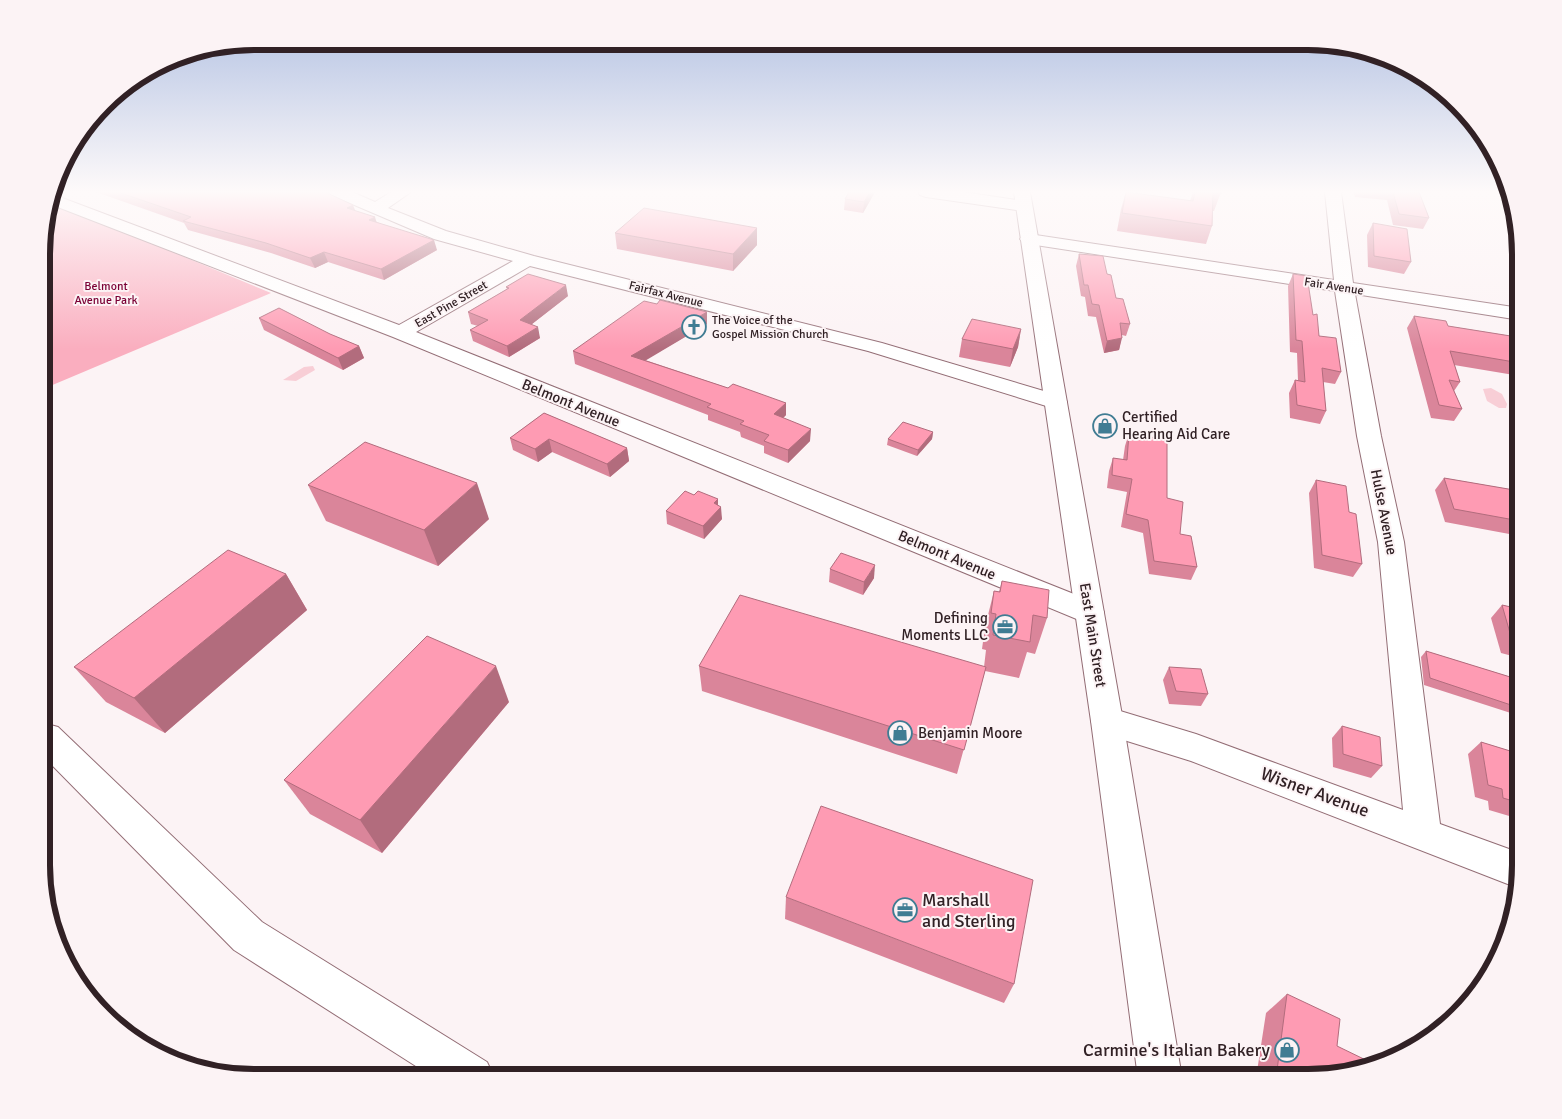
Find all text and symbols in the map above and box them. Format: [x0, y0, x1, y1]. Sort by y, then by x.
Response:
street label: Fair Avenue [1303, 274, 1365, 299]
street label: East Pine Street [412, 278, 490, 331]
street label: Fairfax Avenue [627, 278, 704, 311]
park label: Belmont Avenue Park [74, 279, 138, 308]
place label: The Voice of the Gospel Mission Church [712, 313, 829, 342]
church icon: The Voice of the Gospel Mission Church [681, 314, 707, 340]
street label: Belmont Avenue [519, 375, 623, 431]
place label: Certified Hearing Aid Care [1122, 408, 1230, 443]
shop icon: Certified Hearing Aid Care [1092, 413, 1118, 439]
street label: Hulse Avenue [1367, 468, 1401, 556]
street label: Belmont Avenue [895, 526, 999, 584]
street label: East Main Street [1076, 581, 1110, 689]
place label: Defining Moments LLC [901, 609, 988, 644]
office icon: Defining Moments LLC [992, 614, 1018, 640]
shop icon: Benjamin Moore [887, 720, 913, 746]
place label: Benjamin Moore [918, 724, 1023, 742]
street label: Wisner Avenue [1258, 762, 1372, 822]
place label: Marshall and Sterling [922, 889, 1016, 932]
office icon: Marshall and Sterling [892, 897, 918, 923]
shop icon: Carmine's Italian Bakery [1274, 1037, 1300, 1063]
place label: Carmine's Italian Bakery [1083, 1039, 1271, 1061]

